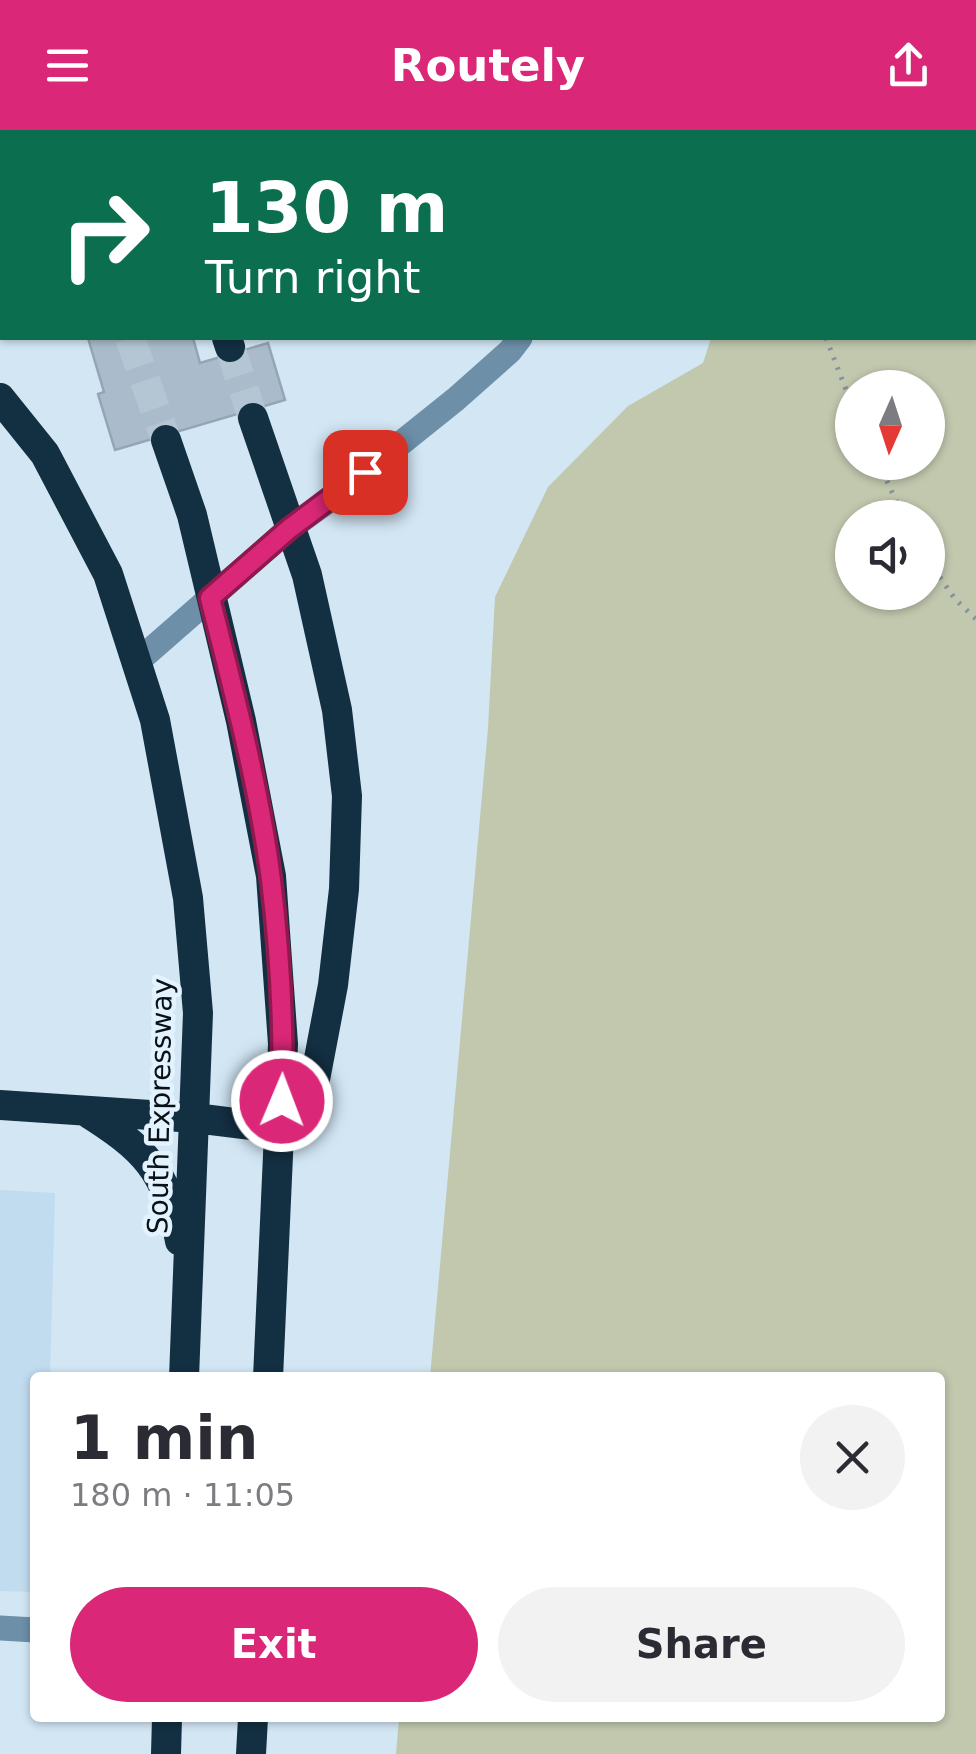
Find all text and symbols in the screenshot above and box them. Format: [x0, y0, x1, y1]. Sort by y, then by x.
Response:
icon: menu [40, 38, 95, 93]
icon: share [881, 38, 936, 93]
text: Routely [391, 39, 585, 92]
text: 130 m [205, 167, 448, 249]
icon: right [40, 170, 170, 300]
text: Turn right [205, 251, 420, 304]
north arrow [835, 370, 945, 480]
map controls [835, 370, 945, 610]
pin [323, 430, 408, 515]
icon: arrive [338, 445, 393, 500]
button: sound [835, 500, 945, 610]
street label: South Expressway [141, 978, 179, 1234]
position arrow [230, 1049, 334, 1153]
text: 1 min [70, 1403, 258, 1473]
button: close [800, 1405, 905, 1510]
text: 180 m · 11:05 [70, 1476, 295, 1514]
button: Exit [70, 1587, 478, 1702]
button: Share [498, 1587, 905, 1702]

